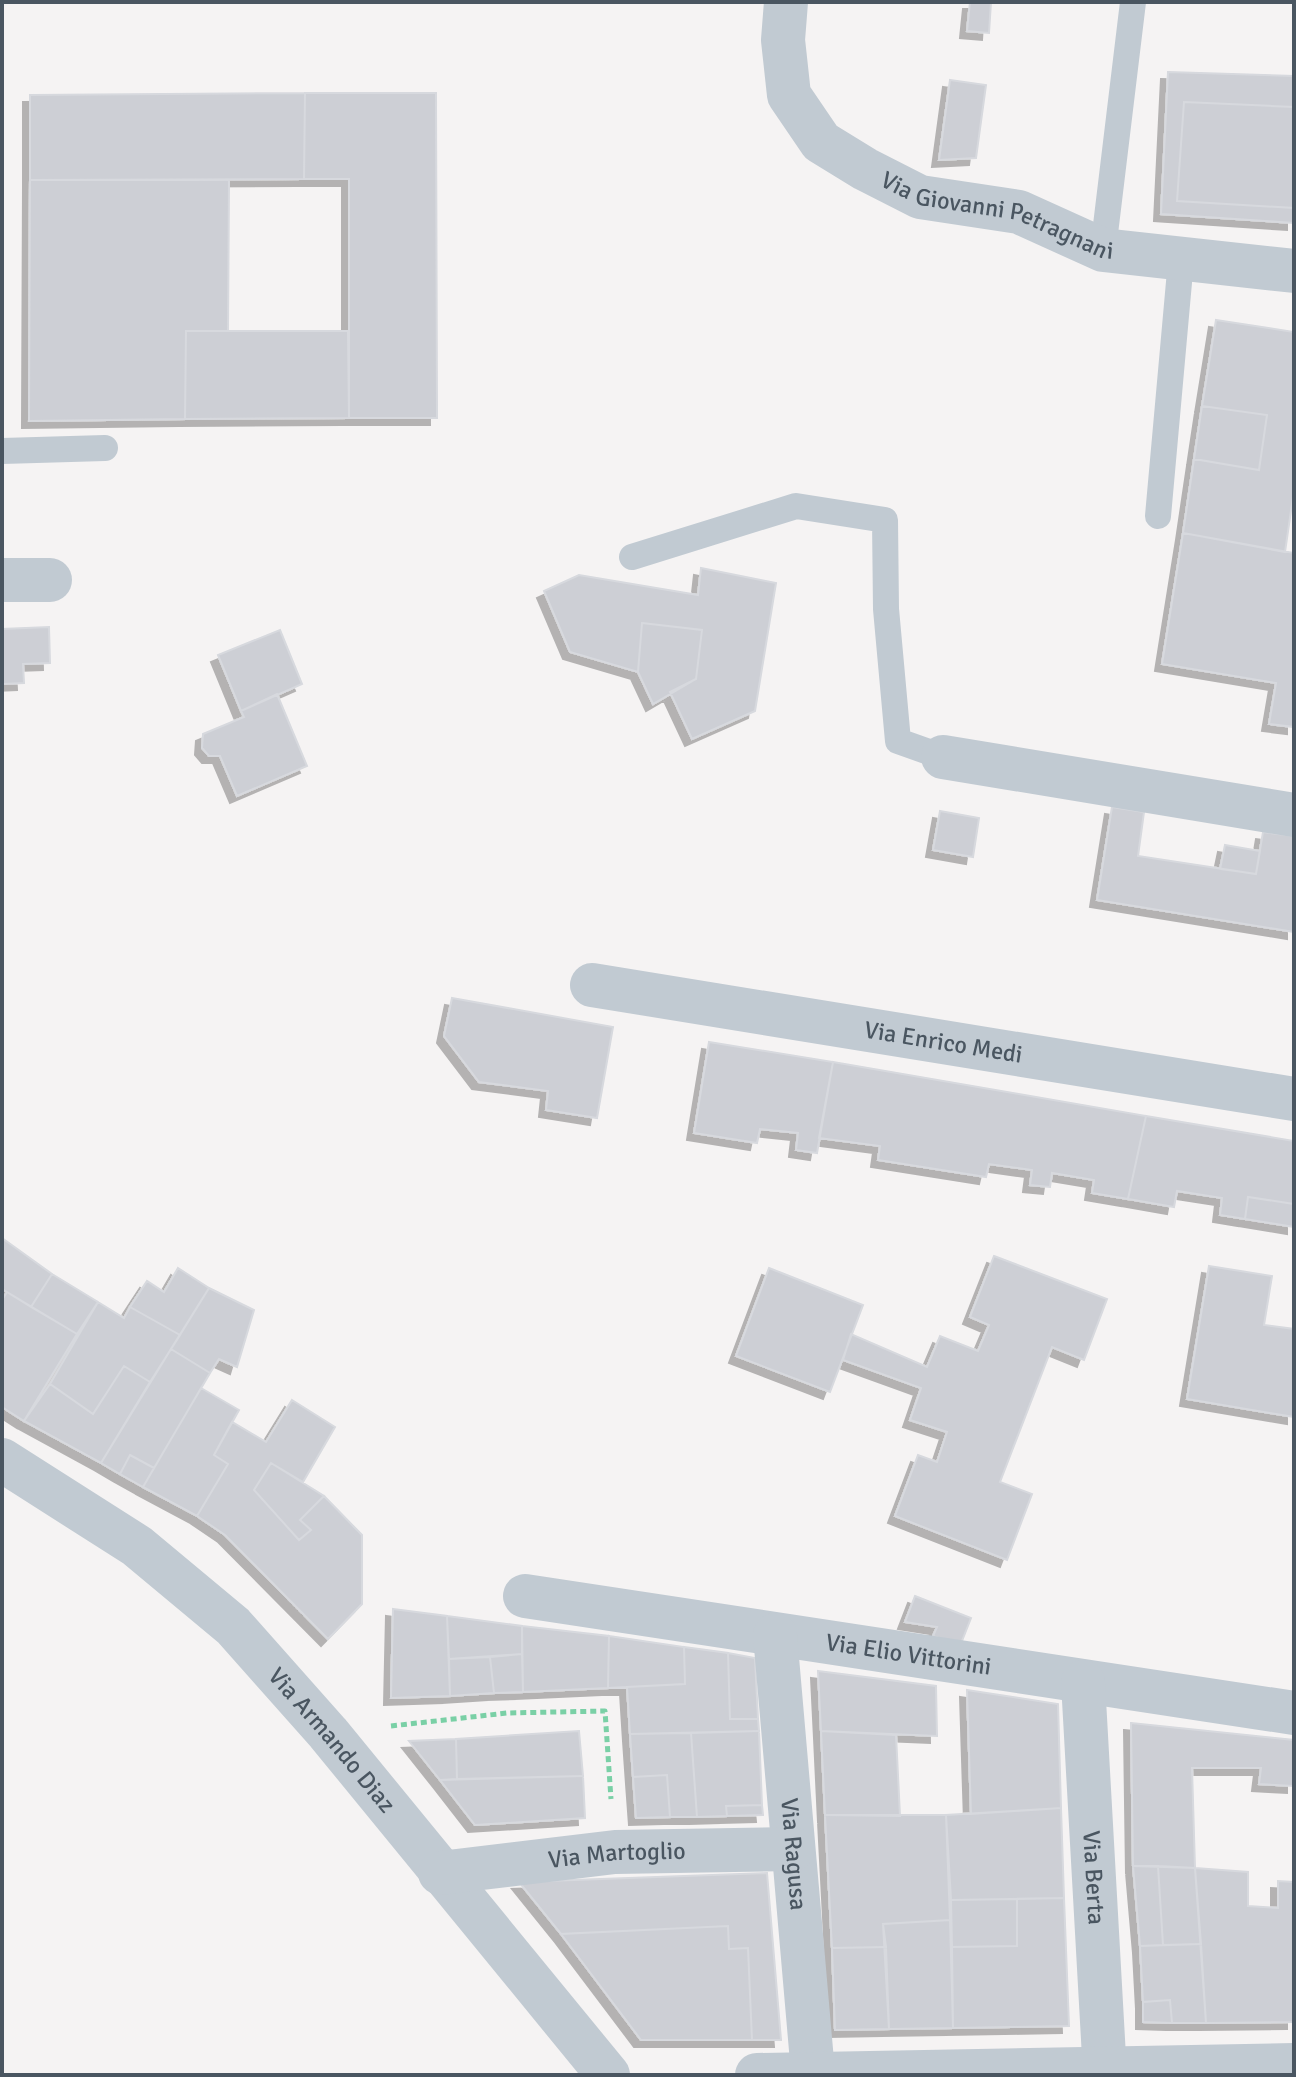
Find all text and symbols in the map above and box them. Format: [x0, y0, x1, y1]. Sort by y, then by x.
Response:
street label: Via Giovanni Petragnani [876, 165, 1115, 266]
street label: Via Enrico Medi [862, 1014, 1025, 1070]
street label: Via Elio Vittorini [824, 1627, 994, 1682]
street label: Via Armando Diaz [262, 1661, 402, 1819]
street label: Via Ragusa [774, 1797, 814, 1912]
street label: Via Berta [1076, 1830, 1112, 1926]
street label: Via Martoglio [546, 1836, 686, 1875]

